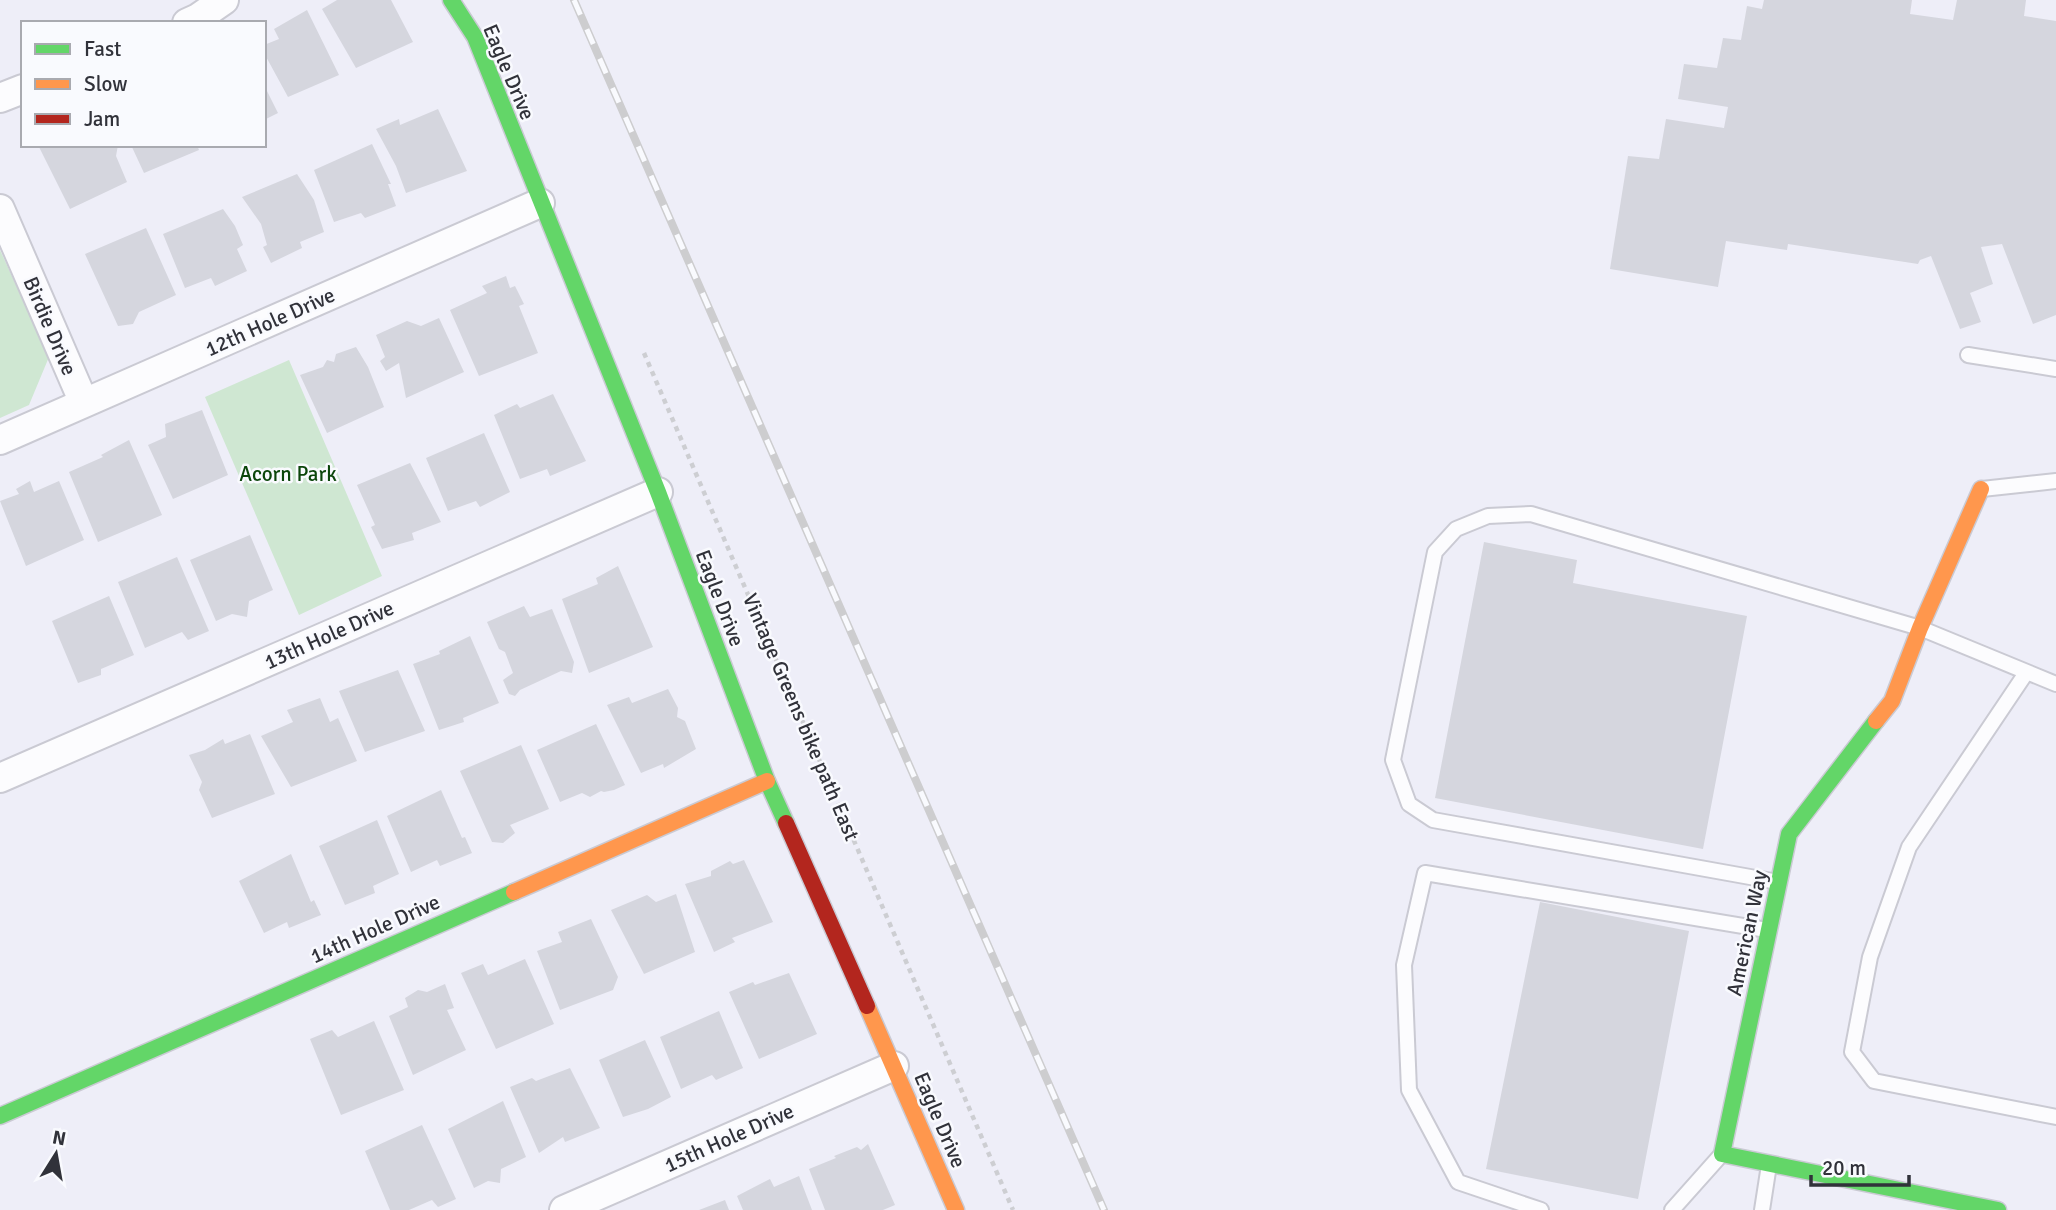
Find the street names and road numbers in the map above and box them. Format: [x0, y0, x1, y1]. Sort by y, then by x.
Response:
street label: Eagle Drive [477, 20, 541, 124]
street label: Birdie Drive [18, 273, 82, 379]
street label: 12th Hole Drive [201, 282, 339, 362]
street label: Eagle Drive [690, 546, 750, 650]
street label: Vintage Greens bike path East [737, 589, 865, 845]
street label: 13th Hole Drive [260, 595, 398, 675]
street label: American Way [1721, 868, 1773, 998]
street label: 14th Hole Drive [306, 889, 444, 969]
street label: Eagle Drive [908, 1068, 972, 1172]
street label: 15th Hole Drive [660, 1098, 798, 1178]

